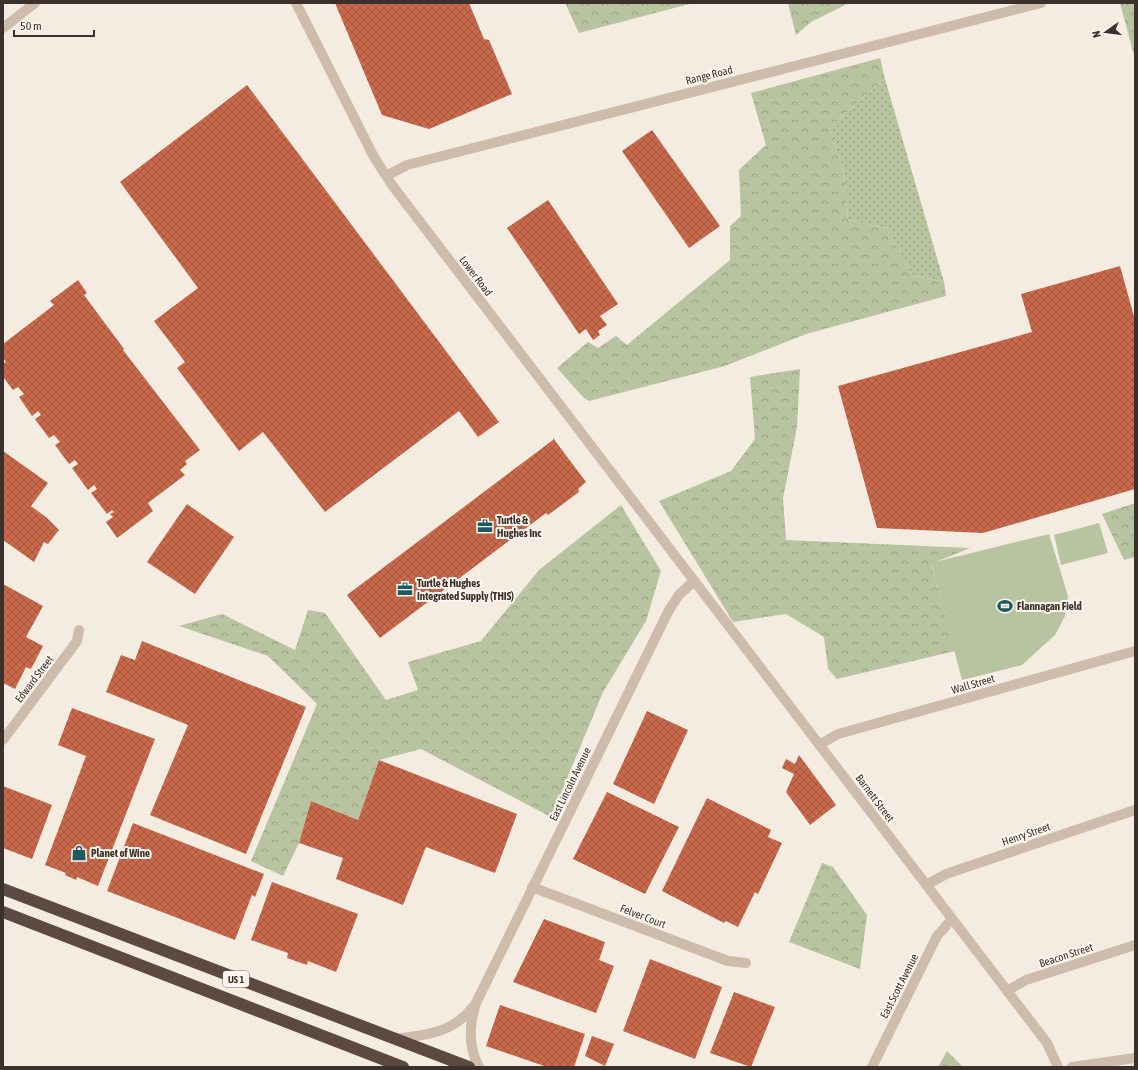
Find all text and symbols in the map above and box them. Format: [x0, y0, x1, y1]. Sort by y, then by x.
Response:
scale bar [14, 12, 94, 38]
north arrow [1086, 12, 1126, 52]
text: 50 m [20, 19, 42, 33]
text: N [1090, 30, 1103, 39]
street label: Range Road [684, 63, 734, 87]
street label: Lower Road [457, 254, 495, 298]
place label: Turtle & Hughes Inc [497, 514, 542, 539]
office icon: Turtle & Hughes Inc [476, 517, 494, 535]
place label: Turtle & Hughes Integrated Supply (THIS) [417, 577, 514, 602]
office icon: Turtle & Hughes Integrated Supply (THIS) [396, 580, 414, 598]
sports icon: Flannagan Field [996, 597, 1014, 615]
place label: Flannagan Field [1017, 600, 1082, 612]
street label: Edward Street [12, 653, 56, 705]
street label: Wall Street [950, 672, 996, 696]
street label: East Lincoln Avenue [547, 745, 593, 823]
street label: Barnett Street [853, 772, 897, 824]
street label: Henry Street [1000, 820, 1052, 848]
shop icon: Planet of Wine [70, 844, 88, 862]
place label: Planet of Wine [91, 847, 150, 859]
street label: Felver Court [618, 902, 668, 930]
street label: Beacon Street [1038, 941, 1094, 969]
street label: East Scott Avenue [878, 952, 920, 1020]
road number: US 1 [223, 971, 249, 987]

